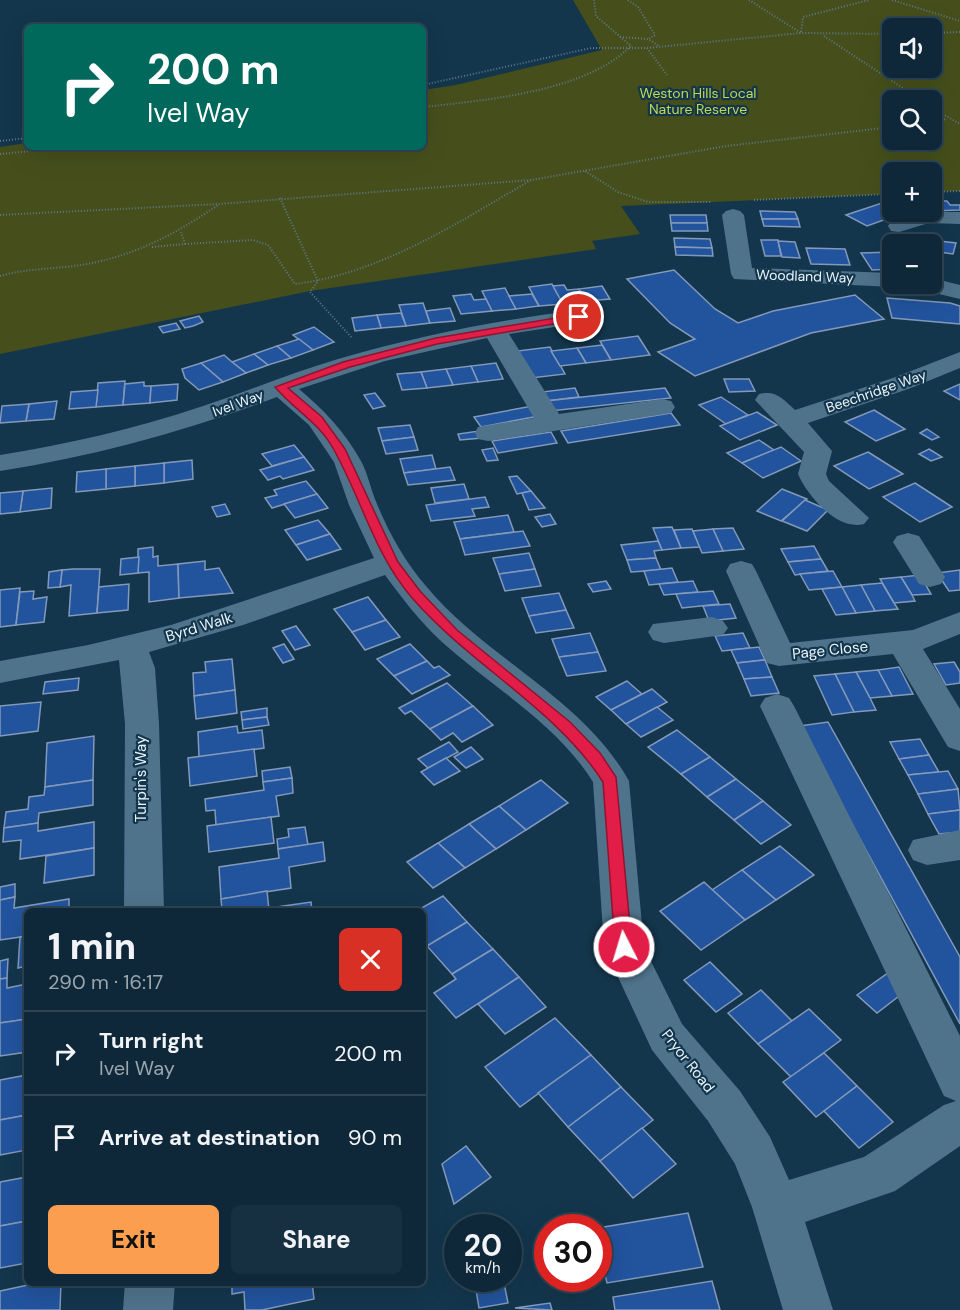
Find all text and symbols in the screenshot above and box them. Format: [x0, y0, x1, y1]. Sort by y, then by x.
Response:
map controls [882, 18, 942, 294]
button: sound [882, 18, 942, 78]
text: 200 m [147, 42, 280, 97]
icon: right [48, 48, 126, 126]
park label: Weston Hills Local Nature Reserve [640, 84, 756, 118]
button: search [882, 90, 942, 150]
text: Ivel Way [147, 95, 250, 130]
button: + [882, 162, 942, 222]
button: − [882, 234, 942, 294]
street label: Woodland Way [756, 265, 854, 287]
pin [553, 291, 604, 342]
icon: arrive [562, 300, 595, 333]
street label: Beechridge Way [823, 365, 929, 417]
street label: Ivel Way [210, 385, 266, 421]
street label: Byrd Walk [163, 607, 235, 647]
street label: Page Close [791, 636, 869, 664]
street label: Turpin's Way [131, 735, 151, 822]
position arrow [592, 915, 656, 979]
text: 1 min [48, 923, 136, 970]
button: close [339, 928, 402, 991]
text: 290 m · 16:17 [48, 969, 163, 995]
street label: Pryor Road [657, 1025, 719, 1097]
text: Turn right [99, 1026, 204, 1055]
icon: right [48, 1037, 81, 1070]
text: 200 m [334, 1039, 402, 1068]
text: Ivel Way [99, 1055, 175, 1081]
icon: arrive [48, 1121, 81, 1154]
text: Arrive at destination [99, 1123, 320, 1152]
text: 90 m [348, 1123, 402, 1152]
button: Exit [48, 1205, 219, 1274]
button: Share [231, 1205, 402, 1274]
speed limit sign: 30 [534, 1214, 612, 1292]
text: 20 [464, 1226, 502, 1265]
text: km/h [465, 1258, 501, 1278]

